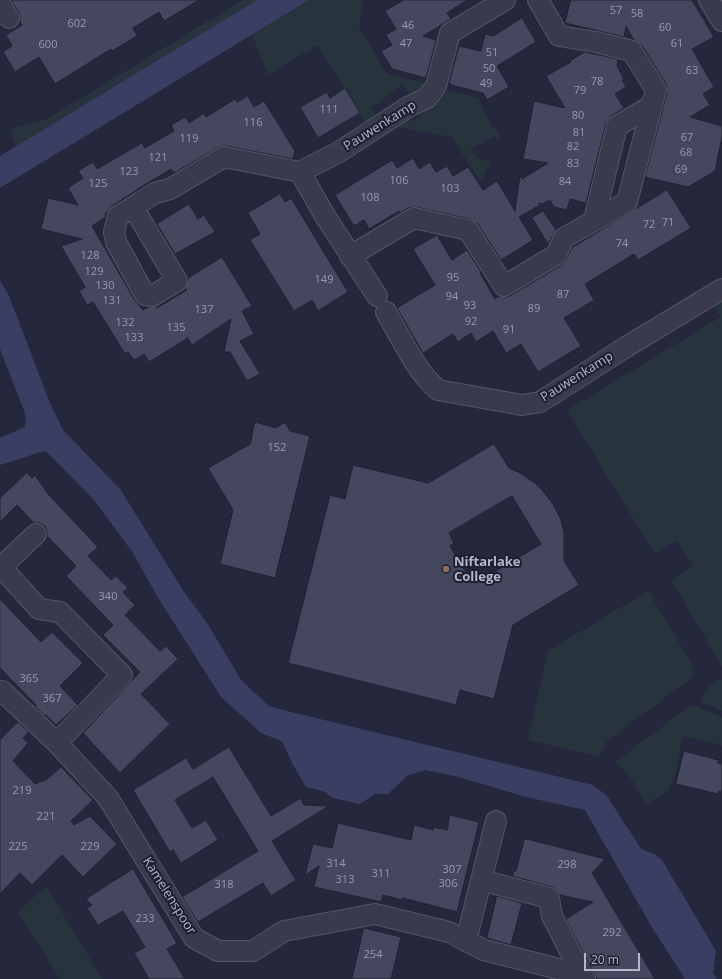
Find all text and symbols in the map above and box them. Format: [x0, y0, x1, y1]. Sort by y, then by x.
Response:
house number: 57 [610, 4, 622, 18]
house number: 58 [631, 7, 643, 21]
house number: 602 [68, 17, 86, 31]
house number: 46 [402, 19, 414, 33]
house number: 60 [659, 21, 671, 35]
house number: 47 [400, 37, 412, 51]
house number: 61 [671, 37, 683, 51]
house number: 600 [39, 38, 57, 52]
house number: 51 [486, 46, 498, 60]
house number: 50 [483, 62, 495, 76]
house number: 63 [686, 64, 698, 78]
house number: 78 [591, 75, 603, 89]
house number: 49 [480, 77, 492, 91]
house number: 79 [574, 84, 586, 98]
street label: Pauwenkamp [341, 98, 419, 154]
house number: 111 [320, 103, 338, 117]
house number: 80 [572, 109, 584, 123]
house number: 116 [244, 116, 262, 130]
house number: 81 [573, 126, 585, 140]
house number: 67 [681, 131, 693, 145]
house number: 119 [180, 132, 198, 146]
house number: 82 [567, 140, 579, 154]
house number: 68 [680, 146, 692, 160]
house number: 121 [149, 151, 167, 165]
house number: 83 [567, 157, 579, 171]
house number: 69 [675, 163, 687, 177]
house number: 123 [120, 165, 138, 179]
house number: 106 [390, 174, 408, 188]
house number: 84 [559, 175, 571, 189]
house number: 125 [89, 177, 107, 191]
house number: 103 [441, 182, 459, 196]
house number: 108 [361, 191, 379, 205]
house number: 71 [662, 216, 674, 230]
house number: 72 [643, 218, 655, 232]
house number: 74 [616, 237, 628, 251]
house number: 128 [81, 249, 99, 263]
house number: 129 [85, 265, 103, 279]
house number: 95 [447, 271, 459, 285]
house number: 149 [315, 273, 333, 287]
house number: 130 [96, 279, 114, 293]
house number: 87 [557, 288, 569, 302]
house number: 94 [446, 290, 458, 304]
house number: 131 [103, 294, 121, 308]
house number: 93 [464, 299, 476, 313]
house number: 89 [528, 302, 540, 316]
house number: 137 [195, 303, 213, 317]
house number: 92 [465, 315, 477, 329]
house number: 132 [116, 316, 134, 330]
house number: 135 [167, 321, 185, 335]
house number: 91 [503, 323, 515, 337]
house number: 133 [125, 331, 143, 345]
street label: Pauwenkamp [538, 349, 616, 405]
house number: 152 [268, 441, 286, 455]
place label: Niftarlake College [454, 554, 521, 585]
marker: Niftarlake College [441, 564, 451, 574]
house number: 340 [99, 590, 117, 604]
house number: 365 [20, 672, 38, 686]
house number: 367 [43, 692, 61, 706]
house number: 219 [13, 784, 31, 798]
house number: 221 [37, 810, 55, 824]
house number: 225 [9, 840, 27, 854]
house number: 229 [81, 840, 99, 854]
street label: Kamelenspoor [139, 854, 199, 938]
house number: 314 [327, 857, 345, 871]
house number: 298 [558, 858, 576, 872]
house number: 307 [443, 863, 461, 877]
house number: 311 [372, 867, 390, 881]
house number: 313 [336, 873, 354, 887]
house number: 306 [439, 877, 457, 891]
house number: 318 [215, 878, 233, 892]
house number: 233 [136, 912, 154, 926]
house number: 292 [603, 926, 621, 940]
scale bar [586, 945, 642, 971]
house number: 254 [364, 948, 382, 962]
text: 20 m [591, 951, 619, 968]

